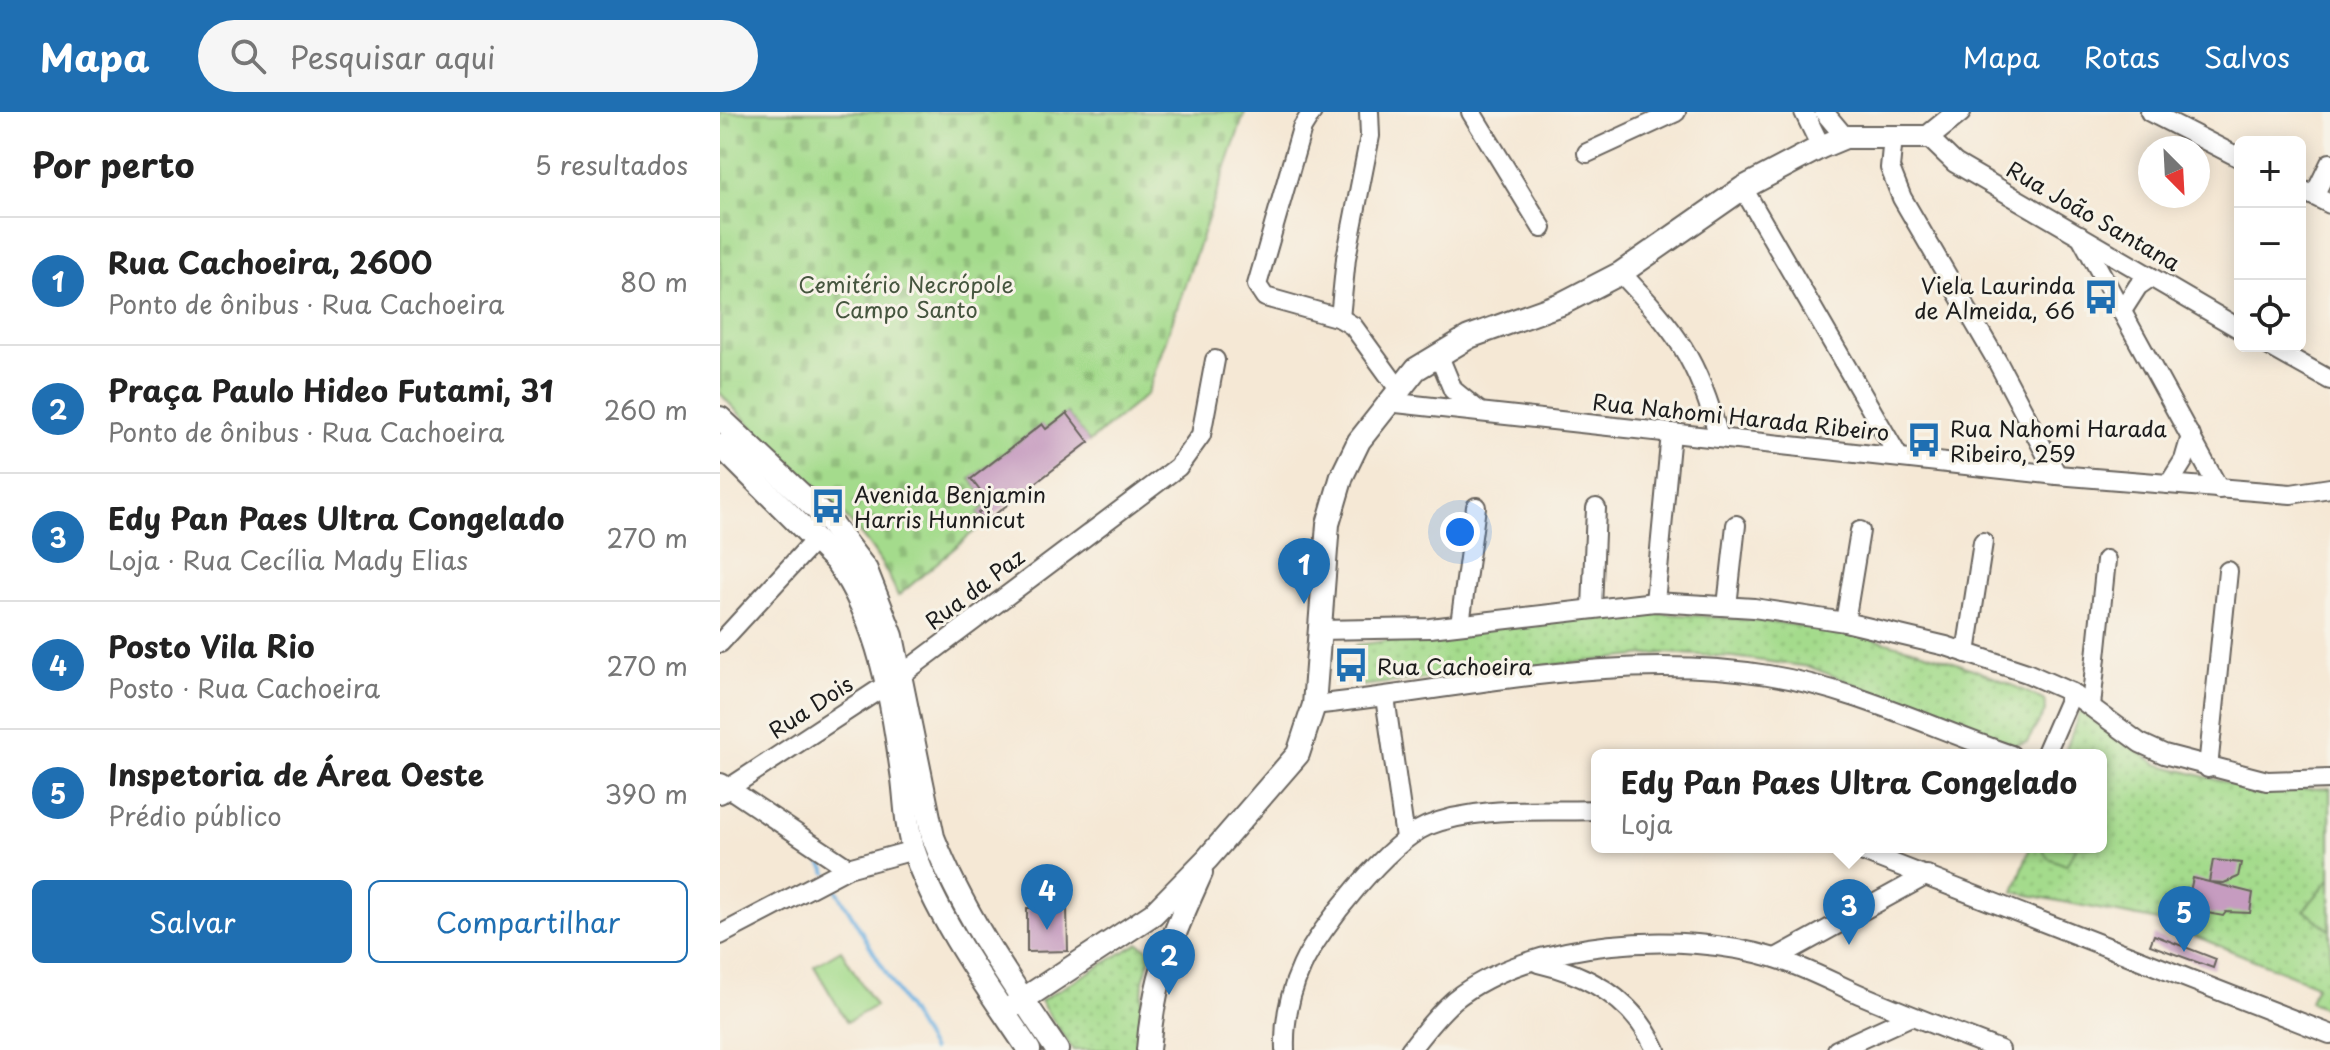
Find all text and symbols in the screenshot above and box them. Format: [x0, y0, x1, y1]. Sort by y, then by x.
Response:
search box [198, 20, 758, 92]
text: Mapa [40, 28, 150, 85]
icon: search [226, 34, 270, 78]
text: Pesquisar aqui [290, 34, 495, 79]
text: Mapa [1963, 35, 2040, 78]
text: Rotas [2084, 35, 2160, 78]
text: Salvos [2204, 35, 2290, 78]
north arrow [2138, 136, 2210, 208]
map controls [2234, 136, 2306, 352]
button: + [2234, 136, 2306, 208]
text: Por perto [32, 138, 194, 190]
text: 5 resultados [535, 145, 688, 184]
street label: Rua João Santana [2001, 152, 2187, 278]
button: − [2234, 208, 2306, 280]
text: Rua Cachoeira, 2600 [108, 239, 432, 284]
text: 1 [52, 262, 64, 301]
text: 80 m [620, 262, 688, 301]
park label: Cemitério Necrópole Campo Santo [798, 267, 1014, 325]
place label: Viela Laurinda de Almeida, 66 [1914, 268, 2076, 326]
bus stop icon: Viela Laurinda de Almeida, 66 [2082, 278, 2120, 316]
button: locate [2234, 280, 2306, 352]
text: Ponto de ônibus · Rua Cachoeira [108, 284, 504, 323]
text: Praça Paulo Hideo Futami, 31 [108, 367, 554, 412]
street label: Rua Nahomi Harada Ribeiro [1591, 384, 1891, 448]
text: 2 [49, 390, 67, 429]
text: 260 m [604, 390, 688, 429]
place label: Rua Nahomi Harada Ribeiro, 259 [1950, 411, 2168, 469]
text: Ponto de ônibus · Rua Cachoeira [108, 412, 504, 451]
bus stop icon: Rua Nahomi Harada Ribeiro, 259 [1905, 421, 1943, 459]
place label: Avenida Benjamin Harris Hunnicut [854, 477, 1046, 535]
bus stop icon: Avenida Benjamin Harris Hunnicut [809, 487, 847, 525]
text: Edy Pan Paes Ultra Congelado [108, 495, 564, 540]
your location [1440, 512, 1480, 552]
text: 3 [49, 518, 67, 557]
text: 270 m [607, 518, 688, 557]
pin: 1 [1278, 538, 1330, 604]
text: Loja · Rua Cecília Mady Elias [108, 540, 468, 579]
street label: Rua da Paz [917, 540, 1031, 636]
text: Posto Vila Rio [108, 623, 315, 668]
text: 4 [49, 646, 67, 685]
text: 270 m [607, 646, 688, 685]
bus stop icon: Rua Cachoeira [1332, 646, 1370, 684]
place label: Rua Cachoeira [1377, 649, 1532, 682]
street label: Rua Dois [761, 666, 859, 746]
text: Posto · Rua Cachoeira [108, 668, 380, 707]
popup [1591, 749, 2107, 853]
text: Inspetoria de Área Oeste [108, 751, 484, 796]
text: Edy Pan Paes Ultra Congelado [1621, 759, 2077, 804]
text: 5 [50, 774, 66, 813]
text: 390 m [604, 774, 688, 813]
text: Prédio público [108, 796, 282, 835]
text: Loja [1621, 804, 1672, 843]
pin: 4 [1021, 864, 1073, 930]
pin: 3 [1823, 879, 1875, 945]
button: Salvar [32, 880, 352, 963]
button: Compartilhar [368, 880, 688, 963]
pin: 5 [2158, 886, 2210, 952]
pin: 2 [1143, 929, 1195, 995]

